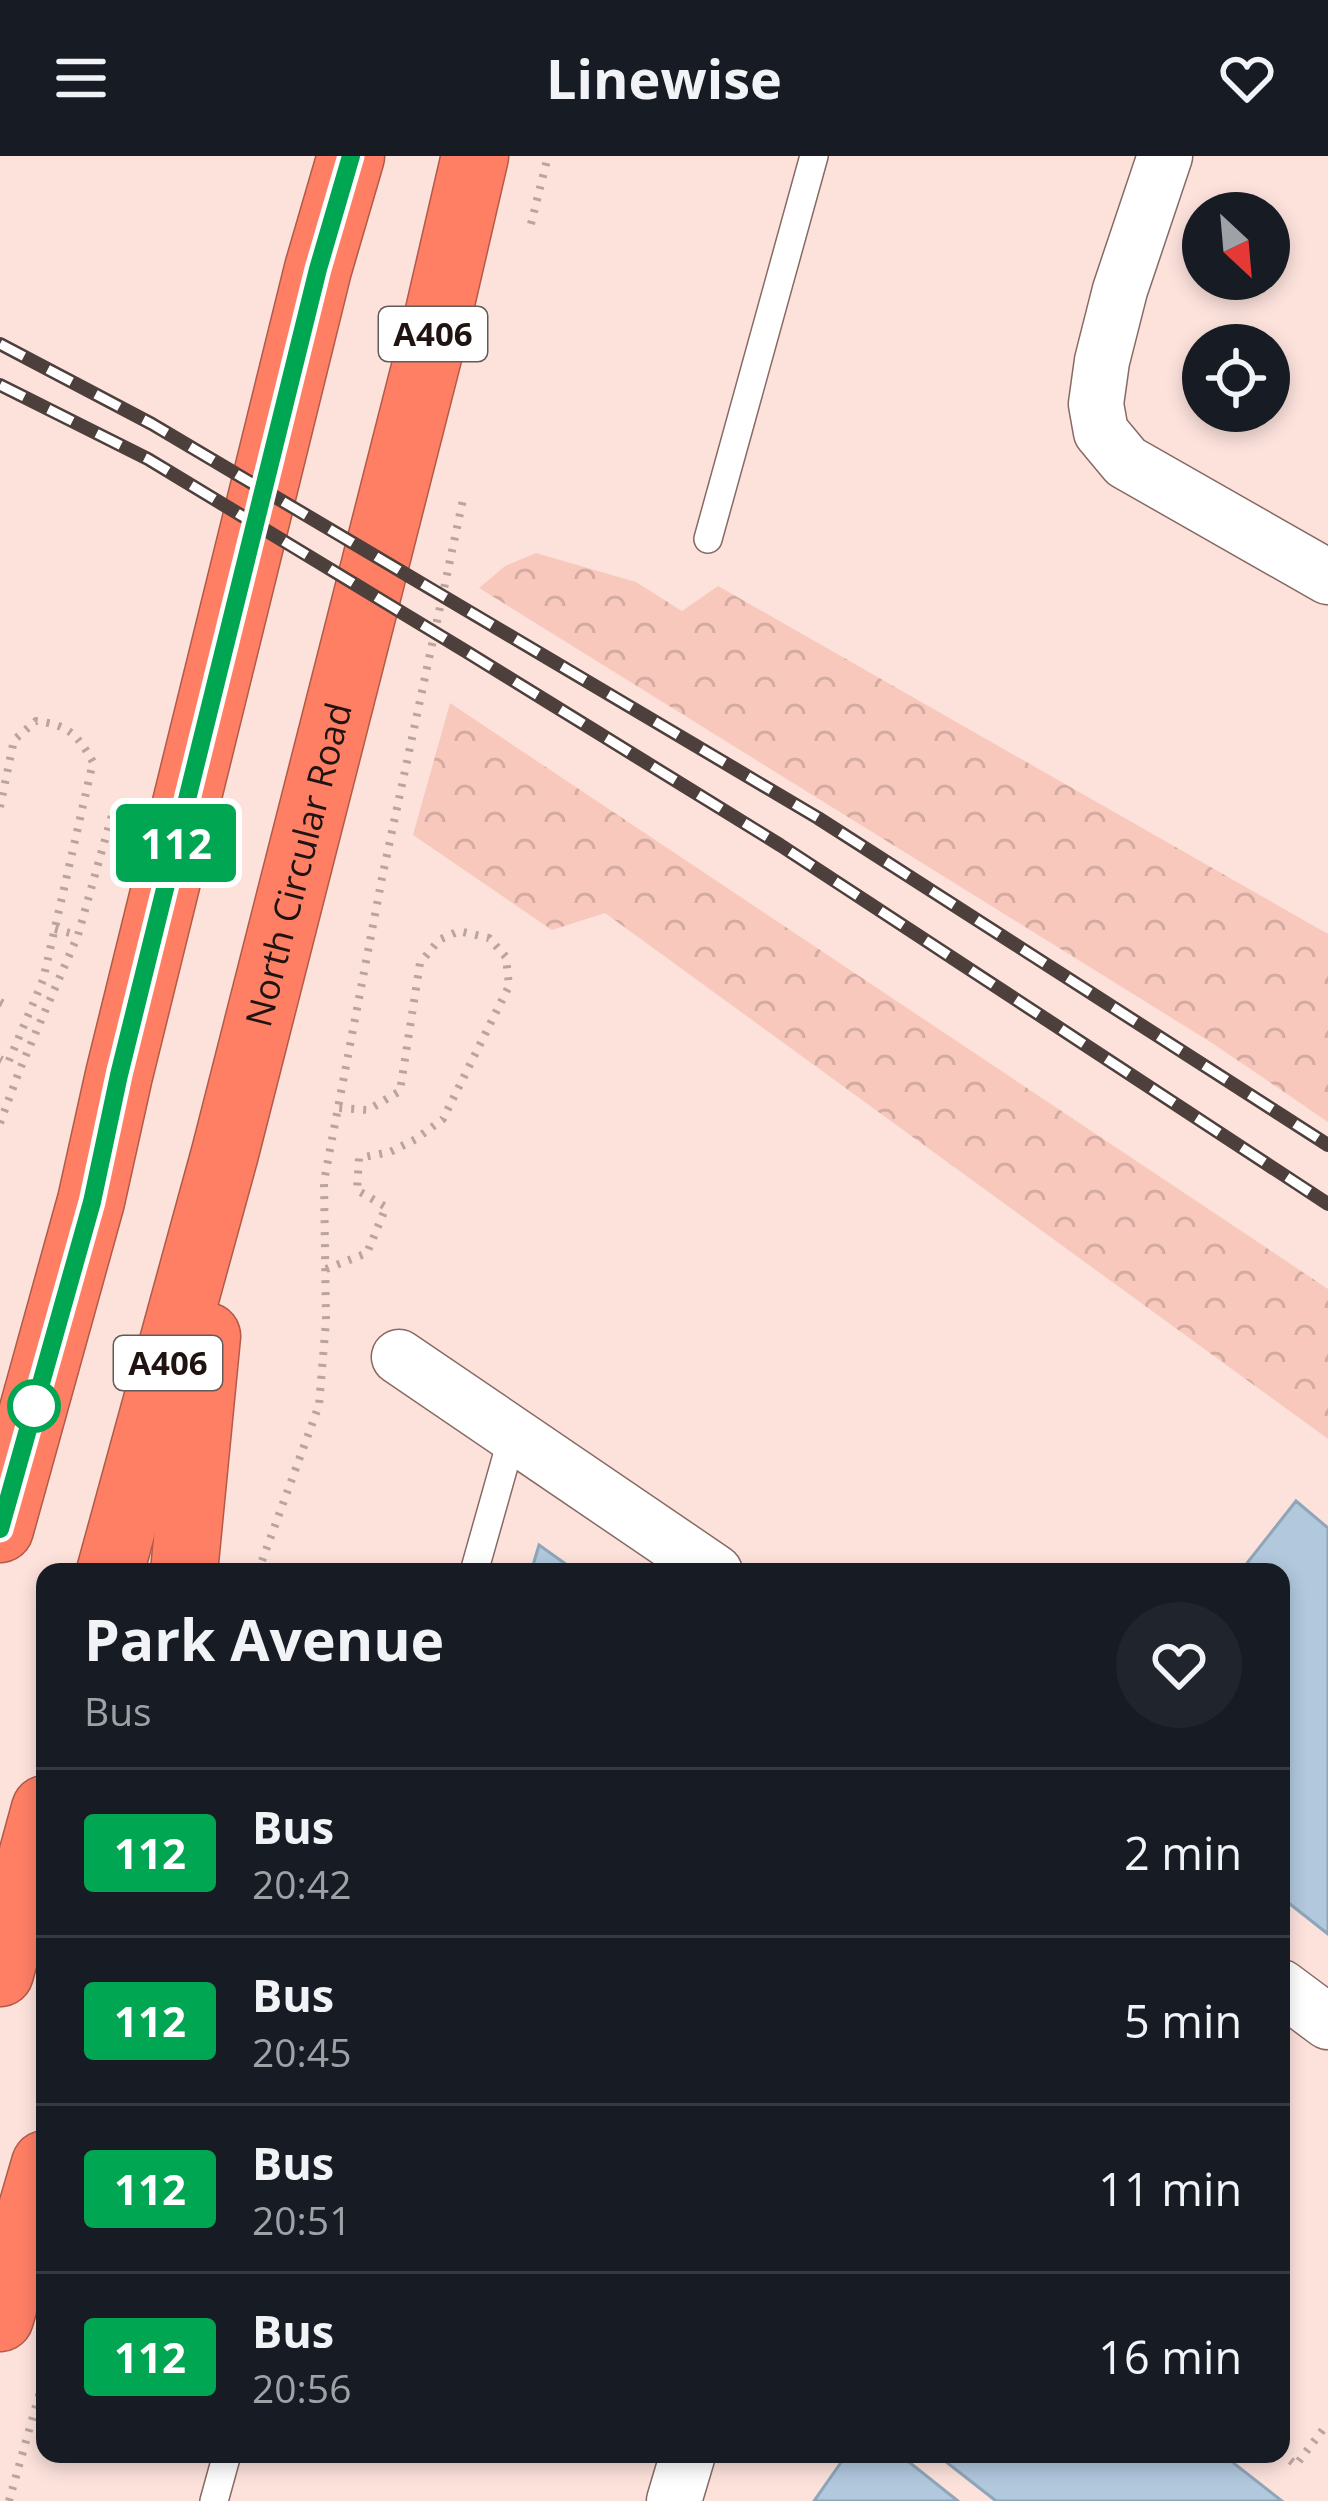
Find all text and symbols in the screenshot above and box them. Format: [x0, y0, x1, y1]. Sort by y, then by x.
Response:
text: Linewise [546, 41, 782, 115]
icon: menu [48, 45, 114, 111]
icon: heart [1214, 45, 1280, 111]
north arrow [1182, 192, 1290, 300]
map controls [1182, 192, 1290, 432]
road number: A406 [379, 307, 487, 361]
button: locate [1182, 324, 1290, 432]
street label: North Circular Road [233, 697, 363, 1032]
line badge: 112 [107, 804, 245, 882]
text: 112 [140, 814, 212, 871]
road number: A406 [114, 1336, 222, 1390]
unlabelled marker [9, 1381, 59, 1431]
text: Park Avenue [84, 1600, 444, 1678]
button: heart [1116, 1602, 1242, 1728]
text: Bus [84, 1684, 152, 1737]
text: Bus [252, 1796, 334, 1857]
text: 2 min [1124, 1822, 1242, 1883]
text: 112 [114, 1824, 186, 1881]
text: 20:42 [252, 1857, 351, 1910]
text: Bus [252, 1964, 334, 2025]
text: 5 min [1124, 1990, 1242, 2051]
text: 112 [114, 1992, 186, 2049]
text: 20:45 [252, 2025, 351, 2078]
text: Bus [252, 2132, 334, 2193]
text: 11 min [1098, 2158, 1242, 2219]
text: 112 [114, 2160, 186, 2217]
text: 20:51 [252, 2193, 351, 2246]
text: Bus [252, 2300, 334, 2361]
text: 16 min [1098, 2326, 1242, 2387]
text: 112 [114, 2328, 186, 2385]
text: 20:56 [252, 2361, 351, 2414]

